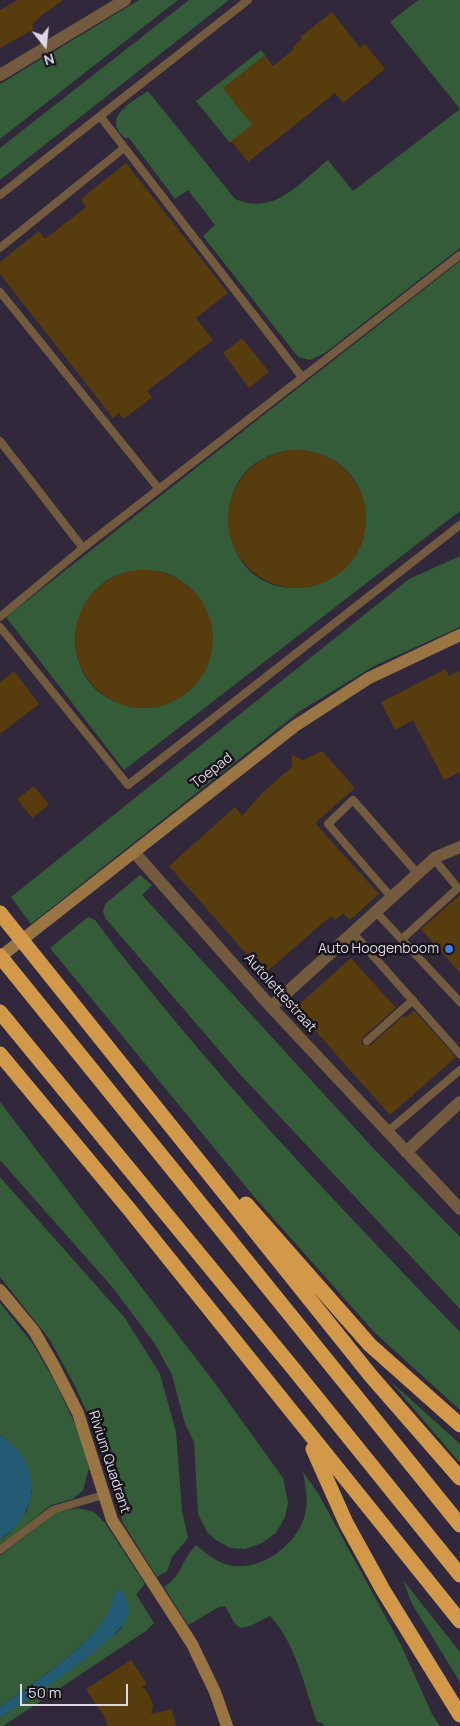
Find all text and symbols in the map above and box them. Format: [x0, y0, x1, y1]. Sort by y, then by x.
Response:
north arrow [20, 20, 70, 70]
text: N [42, 49, 57, 70]
street label: Toepad [188, 750, 236, 792]
place label: Auto Hoogenboom [318, 941, 439, 957]
marker: Auto Hoogenboom [443, 943, 455, 955]
street label: Autolettestraat [240, 950, 320, 1036]
street label: Rivium Quadrant [85, 1409, 133, 1515]
scale bar [22, 1674, 130, 1706]
text: 50 m [28, 1682, 62, 1703]

